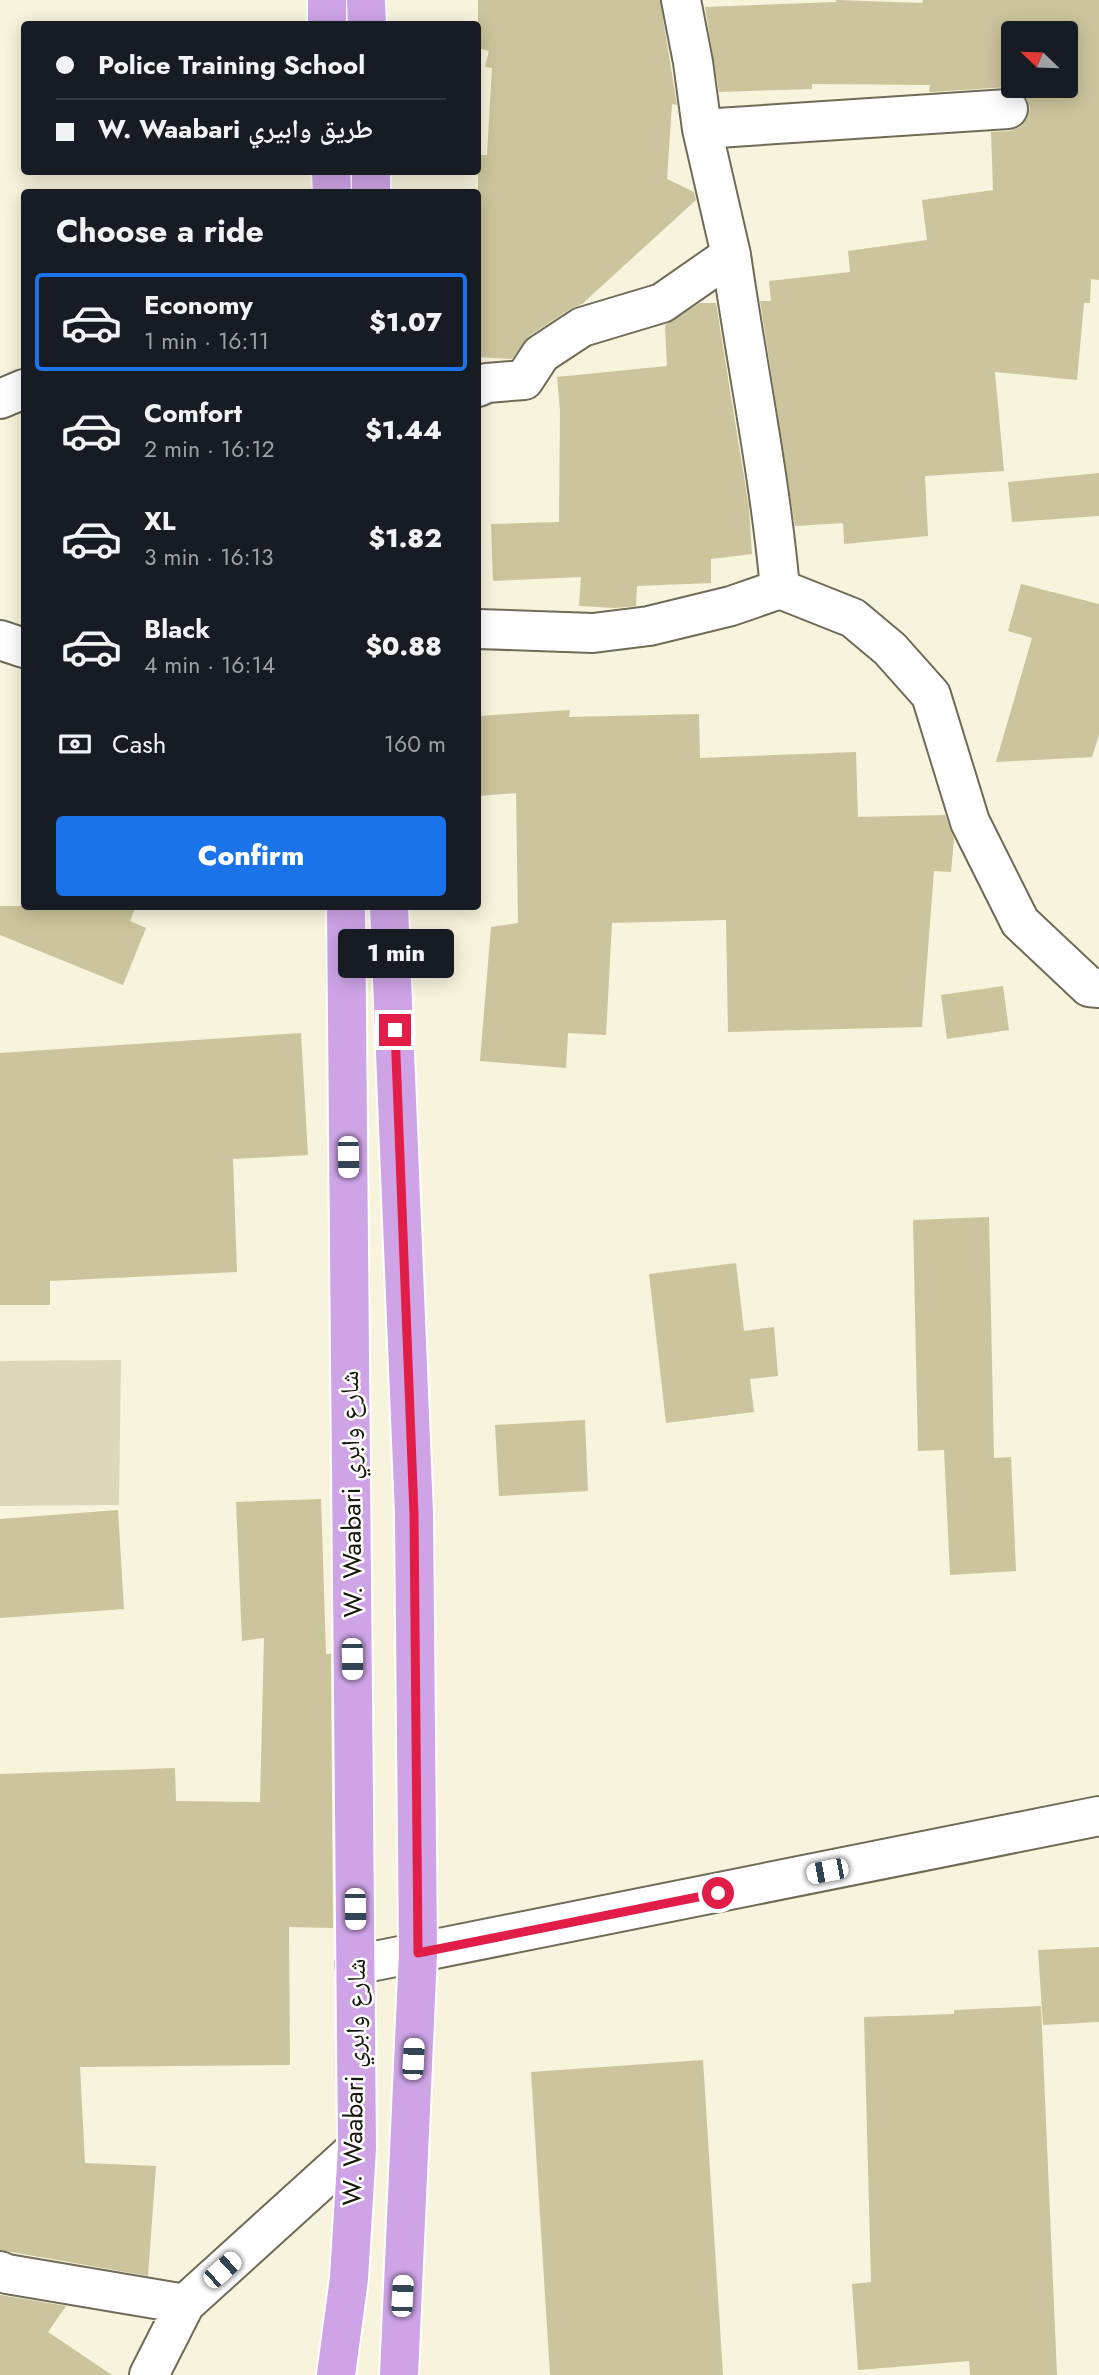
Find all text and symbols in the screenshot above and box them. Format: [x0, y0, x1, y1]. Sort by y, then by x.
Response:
north arrow [1001, 21, 1078, 98]
map controls [1001, 21, 1078, 98]
text: Police Training School [98, 46, 365, 84]
text: W. Waabari طريق وابيري [98, 110, 373, 148]
text: Choose a ride [56, 208, 264, 254]
text: Economy [144, 286, 253, 324]
icon: car [60, 291, 123, 354]
text: $1.07 [369, 303, 442, 341]
text: 1 min · 16:11 [144, 324, 269, 358]
text: Comfort [144, 394, 242, 432]
icon: car [60, 399, 123, 462]
text: $1.44 [365, 411, 442, 449]
text: 2 min · 16:12 [144, 432, 275, 466]
text: XL [144, 502, 176, 540]
icon: car [60, 507, 123, 570]
text: $1.82 [369, 519, 442, 557]
text: 3 min · 16:13 [144, 540, 274, 574]
text: Black [144, 610, 210, 648]
icon: car [60, 615, 123, 678]
text: $0.88 [365, 627, 442, 665]
text: 4 min · 16:14 [144, 648, 275, 682]
icon: cash [56, 725, 94, 763]
text: Cash [112, 725, 166, 763]
text: 160 m [384, 727, 446, 761]
button: Confirm [56, 816, 446, 896]
callout: 1 min [337, 928, 453, 978]
text: 1 min [367, 936, 425, 970]
route end [379, 1014, 411, 1046]
car [338, 1136, 359, 1178]
street label: W. Waabari شارع وابري [330, 1370, 374, 1618]
car [342, 1638, 363, 1680]
car [805, 1857, 850, 1885]
route start [702, 1877, 734, 1909]
car [345, 1888, 366, 1930]
street label: W. Waabari شارع وابري [333, 1958, 377, 2206]
car [402, 2037, 425, 2081]
car [200, 2248, 245, 2292]
car [391, 2274, 414, 2318]

